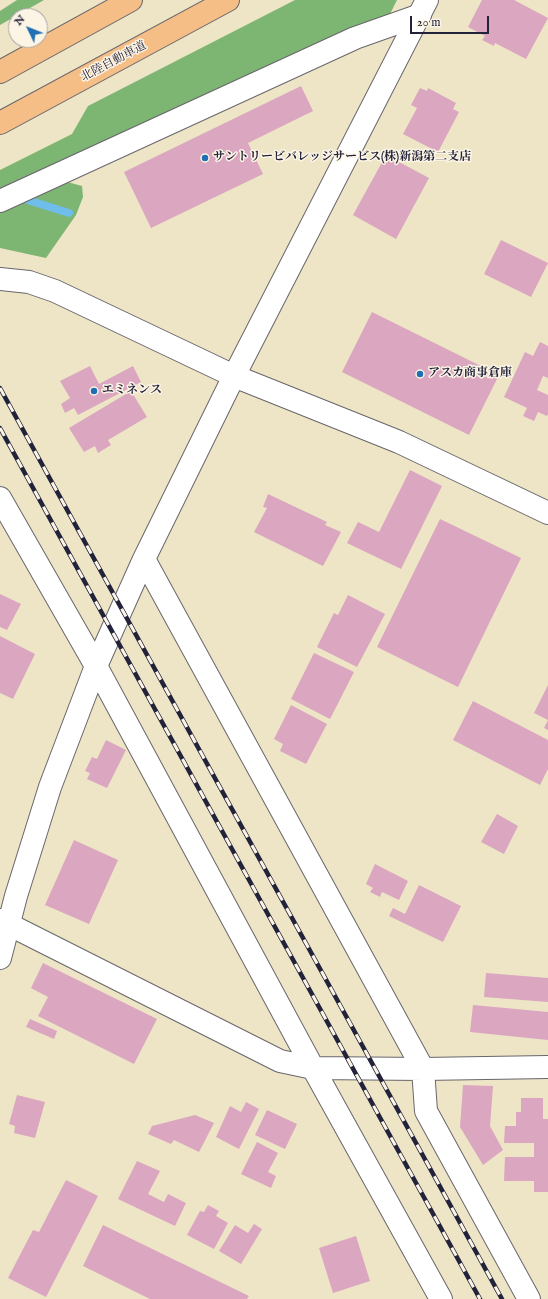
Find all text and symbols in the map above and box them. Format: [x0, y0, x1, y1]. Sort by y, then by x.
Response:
north arrow [8, 8, 48, 48]
scale bar [412, 8, 491, 34]
text: N [12, 12, 28, 29]
text: 20 m [417, 15, 440, 30]
street label: 北陸自動車道 [79, 39, 149, 85]
place label: サントリービバレッジサービス(株)新潟第二支店 [213, 151, 471, 165]
marker: サントリービバレッジサービス(株)新潟第二支店 [200, 153, 210, 163]
place label: アスカ商事倉庫 [428, 367, 512, 381]
marker: アスカ商事倉庫 [415, 369, 425, 379]
place label: エミネンス [102, 384, 162, 398]
marker: エミネンス [89, 386, 99, 396]

